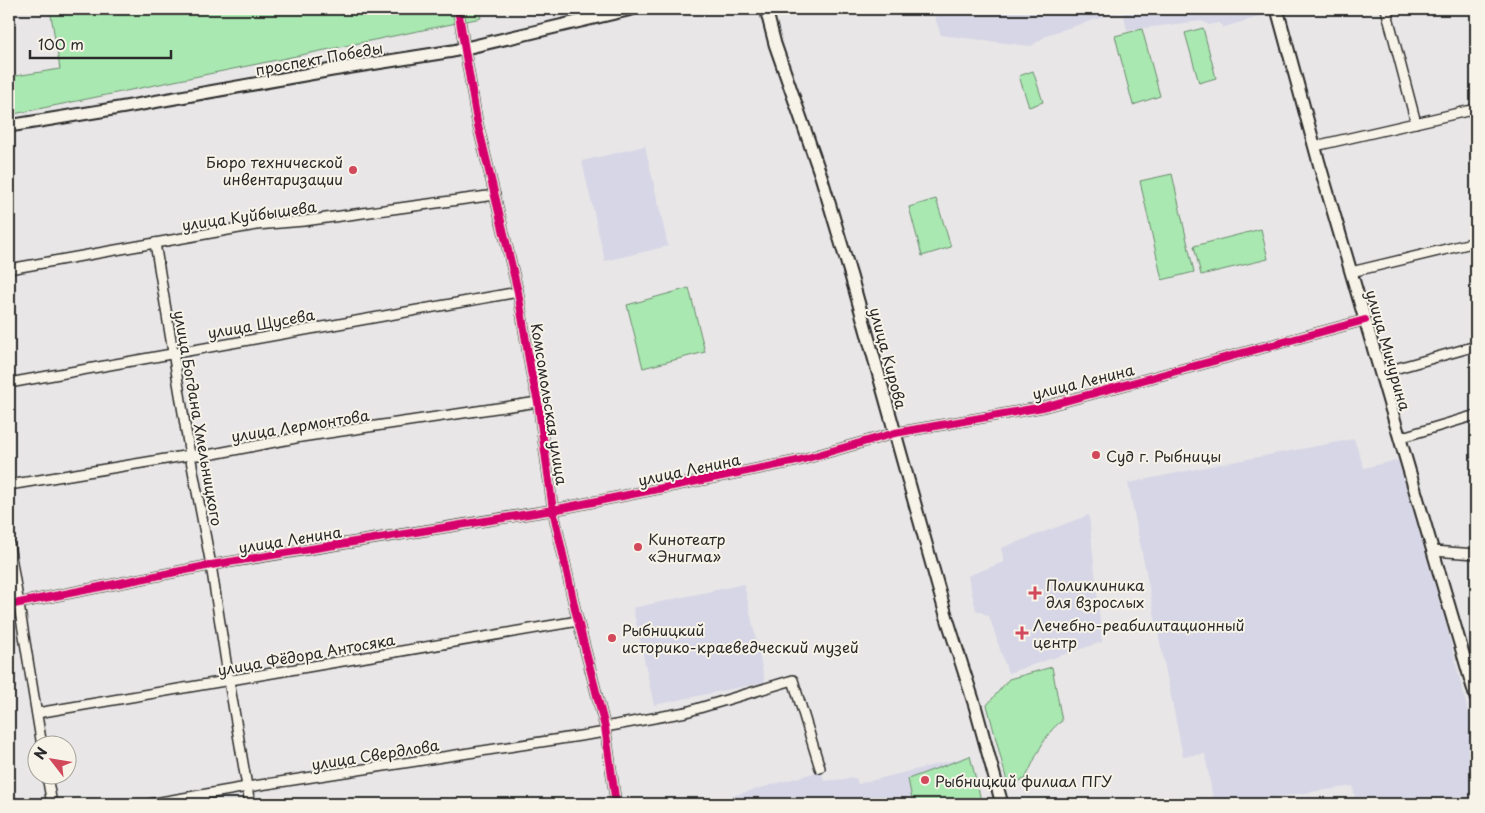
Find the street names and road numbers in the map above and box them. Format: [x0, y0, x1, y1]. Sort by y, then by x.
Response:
street label: проспект Победы [253, 35, 385, 81]
street label: улица Куйбышева [180, 194, 318, 236]
street label: улица Мичурина [1361, 287, 1417, 414]
street label: улица Щусева [206, 302, 317, 344]
street label: улица Кирова [864, 305, 914, 412]
street label: улица Богдана Хмельницкого [169, 308, 229, 528]
street label: Комсомольская улица [526, 321, 574, 487]
street label: улица Ленина [1030, 357, 1137, 405]
street label: улица Лермонтова [229, 403, 371, 447]
street label: улица Ленина [636, 447, 743, 491]
street label: улица Ленина [237, 519, 344, 559]
street label: улица Фёдора Антосяка [216, 627, 397, 681]
street label: улица Свердлова [310, 732, 441, 775]

